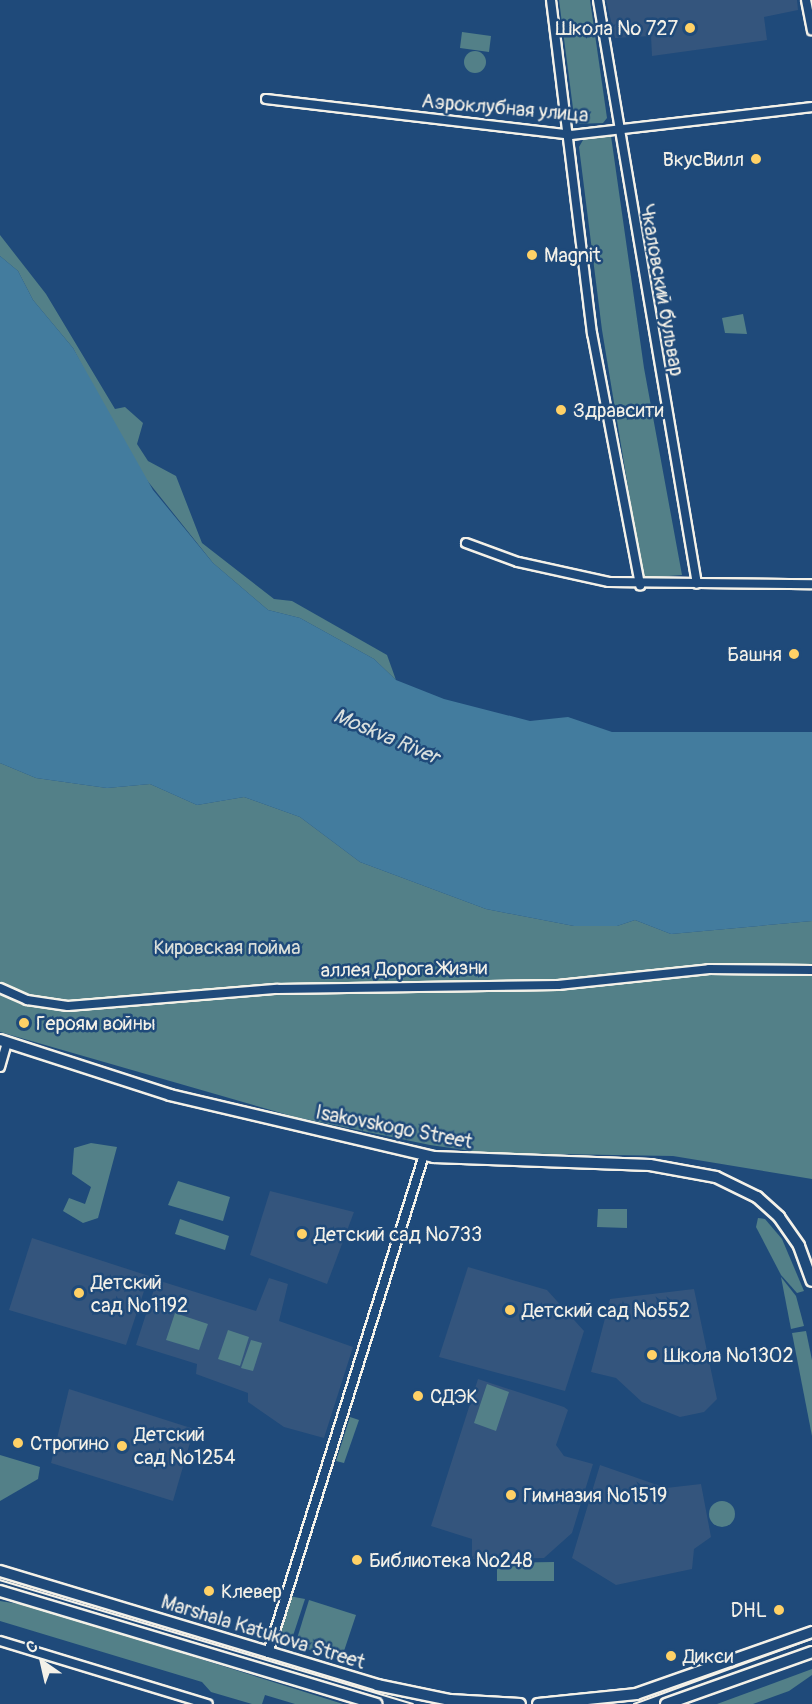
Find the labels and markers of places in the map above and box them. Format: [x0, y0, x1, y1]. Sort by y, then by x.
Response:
place label: Школа № 727 [555, 16, 678, 40]
marker: Школа № 727 [683, 21, 697, 35]
place label: ВкусВилл [662, 147, 744, 171]
marker: ВкусВилл [749, 152, 763, 166]
place label: Magnit [544, 243, 601, 267]
marker: Magnit [525, 248, 539, 262]
place label: Здравсити [573, 398, 664, 422]
marker: Здравсити [554, 403, 568, 417]
place label: Башня [727, 642, 782, 666]
marker: Башня [787, 647, 801, 661]
place label: Героям войны [36, 1011, 156, 1035]
marker: Героям войны [17, 1016, 31, 1030]
place label: Детский сад №733 [314, 1222, 482, 1246]
marker: Детский сад №733 [295, 1227, 309, 1241]
place label: Детский сад №1192 [91, 1270, 188, 1317]
marker: Детский сад №1192 [72, 1286, 86, 1300]
place label: Детский сад №552 [522, 1298, 690, 1322]
marker: Детский сад №552 [503, 1303, 517, 1317]
place label: Школа №1302 [664, 1343, 794, 1367]
marker: Школа №1302 [645, 1348, 659, 1362]
place label: СДЭК [430, 1384, 478, 1408]
marker: СДЭК [411, 1389, 425, 1403]
place label: Детский сад №1254 [134, 1422, 235, 1469]
place label: Строгино [30, 1431, 109, 1455]
marker: Строгино [11, 1436, 25, 1450]
marker: Детский сад №1254 [115, 1439, 129, 1453]
place label: Гимназия №1519 [523, 1483, 667, 1507]
marker: Гимназия №1519 [504, 1488, 518, 1502]
place label: Библиотека №248 [369, 1548, 532, 1572]
marker: Библиотека №248 [350, 1553, 364, 1567]
place label: Клевер [221, 1579, 282, 1603]
marker: Клевер [202, 1584, 216, 1598]
place label: DHL [731, 1598, 767, 1622]
marker: DHL [772, 1603, 786, 1617]
place label: Дикси [683, 1644, 733, 1668]
marker: Дикси [664, 1649, 678, 1663]

